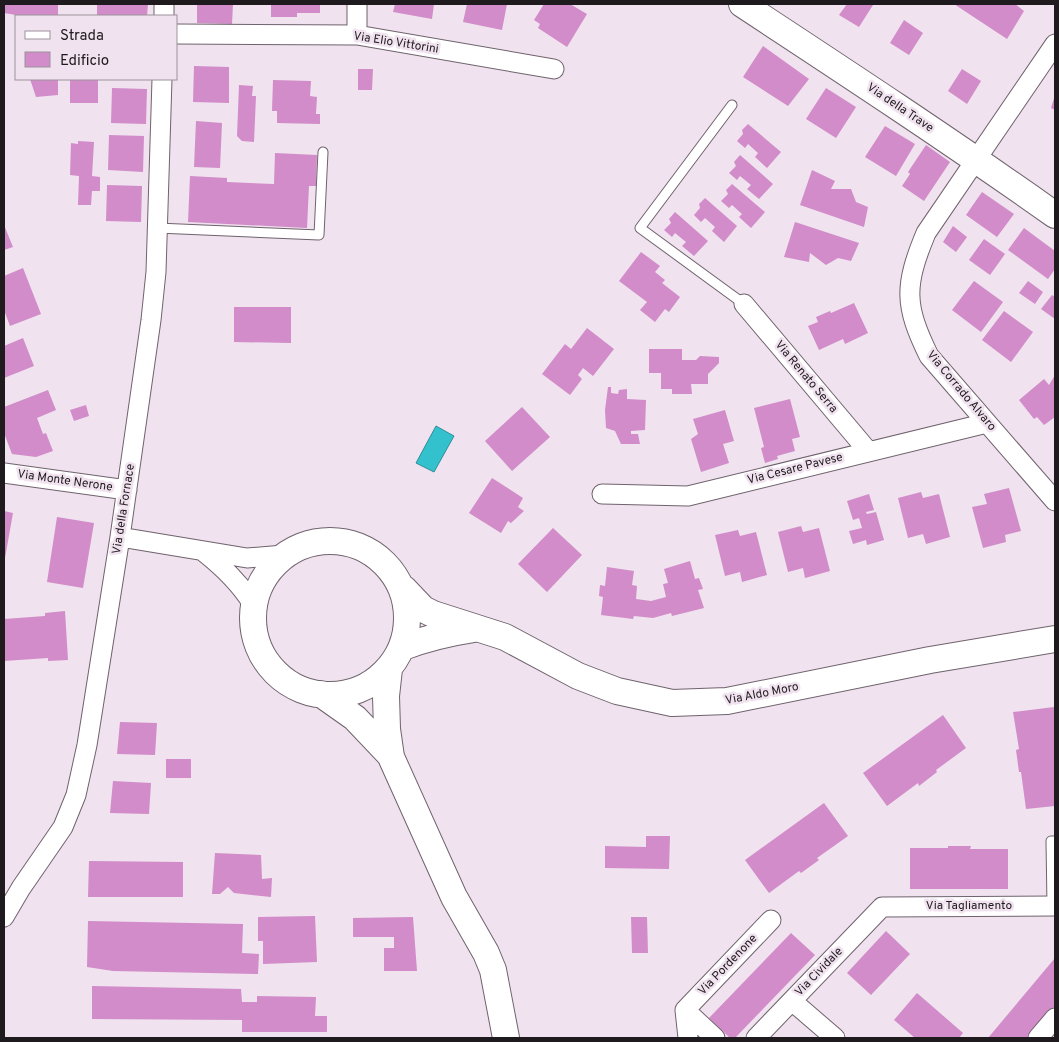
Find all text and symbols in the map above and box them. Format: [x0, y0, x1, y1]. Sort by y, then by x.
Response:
legend [15, 15, 178, 80]
text: Strada [60, 27, 104, 46]
street label: Via Elio Vittorini [352, 28, 440, 58]
text: Edificio [60, 52, 109, 71]
street label: Via della Trave [863, 80, 937, 136]
street label: Via Renato Serra [771, 337, 841, 417]
street label: Via Corrado Alvaro [923, 347, 1000, 435]
street label: Via Cesare Pavese [746, 449, 844, 489]
street label: Via della Fornace [109, 463, 139, 555]
street label: Via Monte Nerone [16, 466, 114, 496]
street label: Via Aldo Moro [724, 679, 800, 709]
street label: Via Tagliamento [926, 898, 1012, 914]
street label: Via Pordenone [695, 931, 761, 999]
street label: Via Cividale [791, 944, 847, 1000]

